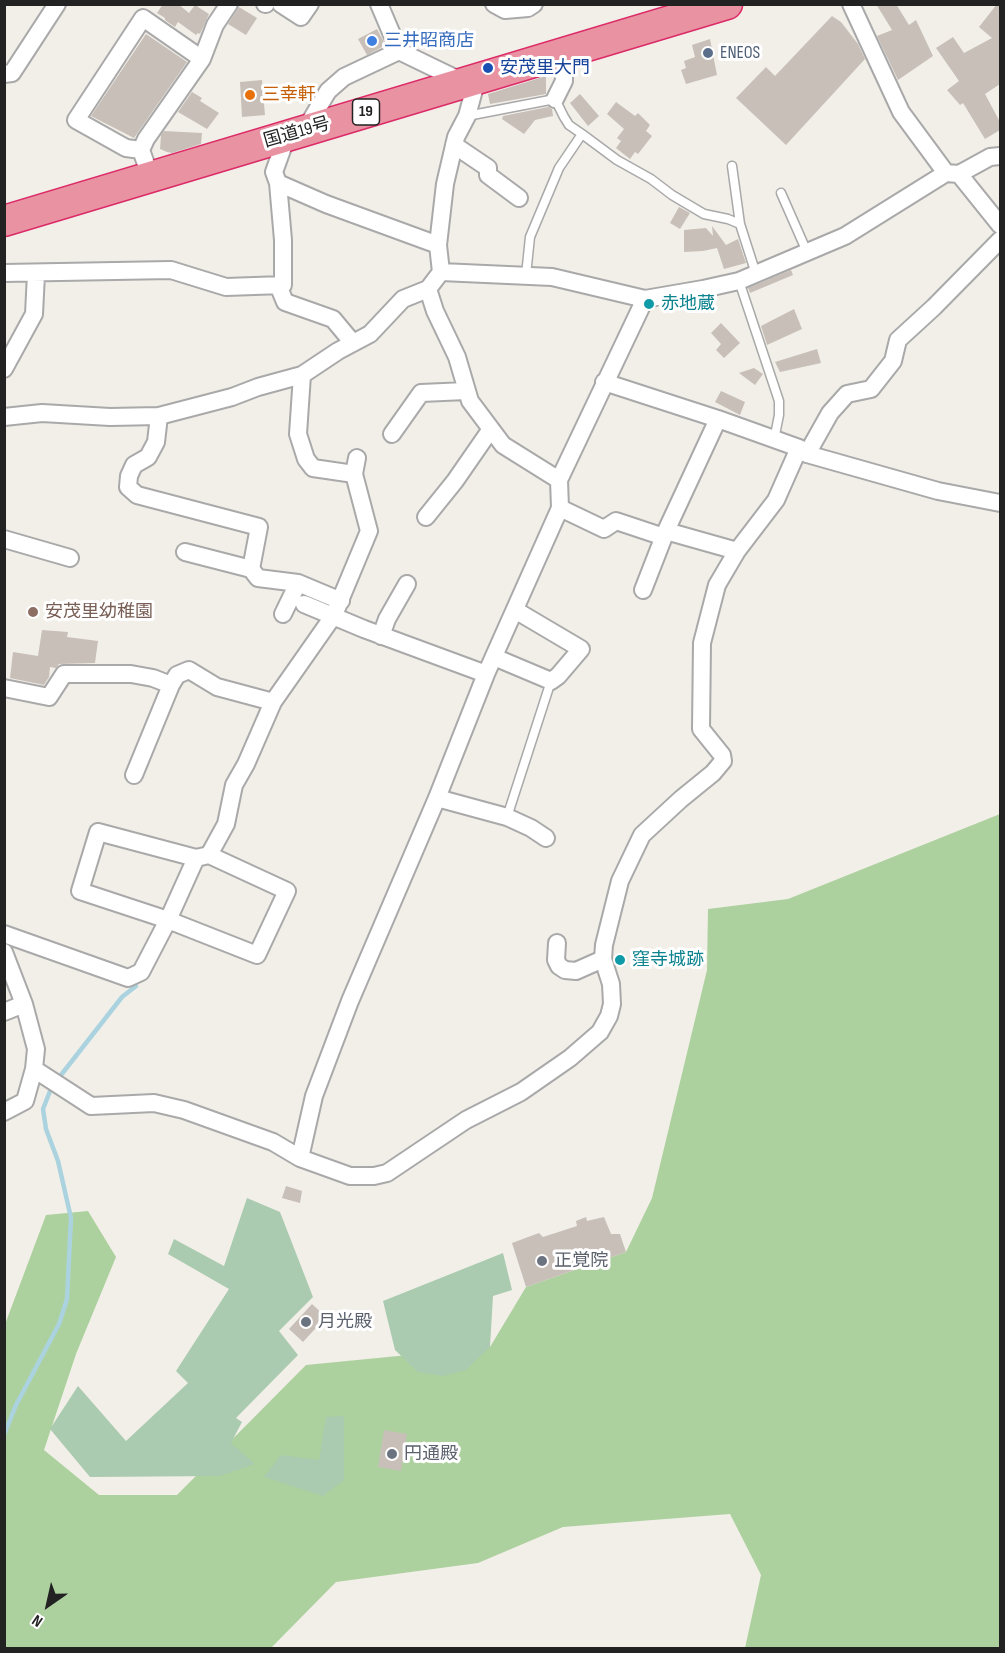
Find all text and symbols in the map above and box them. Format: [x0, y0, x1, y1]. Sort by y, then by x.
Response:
place label: 三井昭商店 [384, 30, 474, 52]
marker: 三井昭商店 [365, 34, 379, 48]
place label: ENEOS [720, 42, 760, 64]
marker: ENEOS [701, 46, 715, 60]
place label: 安茂里大門 [500, 57, 590, 79]
marker: 安茂里大門 [481, 61, 495, 75]
place label: 三幸軒 [262, 84, 316, 106]
marker: 三幸軒 [243, 88, 257, 102]
road number: 19 [352, 99, 380, 125]
street label: 国道19号 [261, 113, 333, 153]
place label: 赤地蔵 [661, 293, 715, 315]
marker: 赤地蔵 [642, 297, 656, 311]
place label: 安茂里幼稚園 [45, 601, 153, 623]
marker: 安茂里幼稚園 [26, 605, 40, 619]
place label: 窪寺城跡 [632, 949, 704, 971]
marker: 窪寺城跡 [613, 953, 627, 967]
place label: 正覚院 [554, 1250, 608, 1272]
marker: 正覚院 [535, 1254, 549, 1268]
place label: 月光殿 [318, 1311, 372, 1333]
marker: 月光殿 [299, 1315, 313, 1329]
place label: 円通殿 [404, 1443, 458, 1465]
marker: 円通殿 [385, 1447, 399, 1461]
north arrow [18, 1575, 78, 1635]
text: N [29, 1610, 47, 1631]

